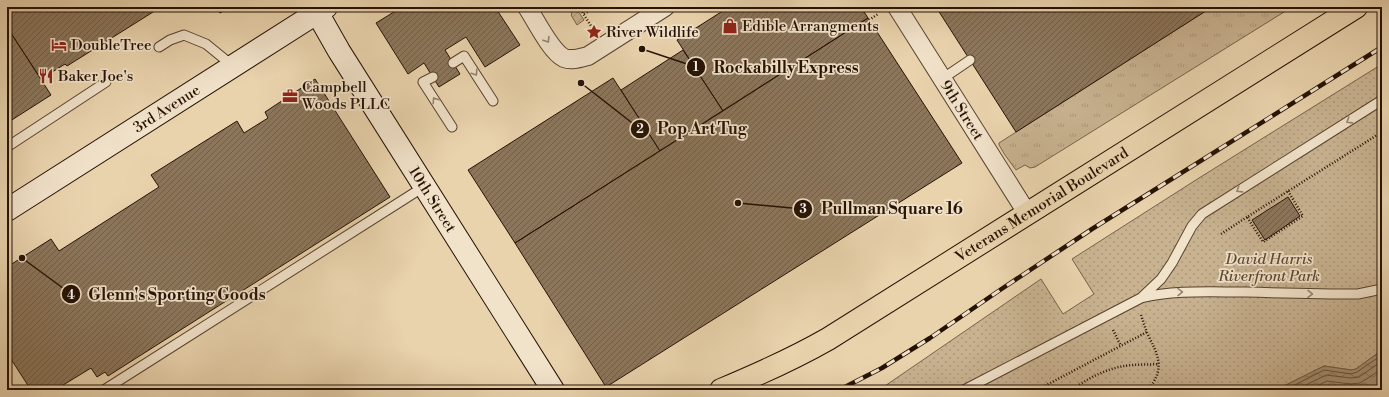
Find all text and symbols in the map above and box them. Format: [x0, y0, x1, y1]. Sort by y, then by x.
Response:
shop icon: Edible Arrangments [721, 17, 739, 35]
place label: Edible Arrangments [742, 17, 879, 36]
place icon: River Wildlife [585, 23, 603, 41]
place label: River Wildlife [606, 23, 699, 42]
hotel icon: DoubleTree [50, 36, 68, 54]
place label: DoubleTree [71, 36, 152, 55]
one-way arrow [543, 36, 550, 43]
callout: Rockabilly Express [686, 53, 867, 81]
text: Rockabilly Express [713, 58, 859, 78]
text: 1 [693, 60, 699, 75]
restaurant icon: Baker Joe's [37, 67, 55, 85]
place label: Baker Joe's [57, 67, 133, 86]
one-way arrow [470, 69, 478, 76]
street label: 9th Street [936, 77, 989, 144]
place label: Campbell Woods PLLC [301, 78, 390, 114]
street label: 3rd Avenue [129, 80, 204, 137]
office icon: Campbell Woods PLLC [281, 87, 299, 105]
one-way arrow [432, 97, 439, 104]
callout: Pop Art Tug [630, 115, 755, 143]
one-way arrow [1346, 116, 1353, 124]
text: Pop Art Tug [657, 119, 748, 139]
text: 2 [636, 122, 644, 137]
street label: Veterans Memorial Boulevard [951, 143, 1132, 267]
street label: 10th Street [405, 163, 461, 236]
one-way arrow [1236, 186, 1243, 193]
callout: Pullman Square 16 [793, 195, 971, 223]
text: Pullman Square 16 [821, 199, 963, 219]
text: 3 [799, 202, 807, 217]
park label: David Harris Riverfront Park [1217, 250, 1320, 286]
callout: Glenn's Sporting Goods [61, 280, 274, 308]
text: Glenn's Sporting Goods [88, 285, 266, 305]
text: 4 [67, 288, 75, 303]
one-way arrow [1177, 288, 1183, 296]
one-way arrow [1307, 289, 1313, 298]

